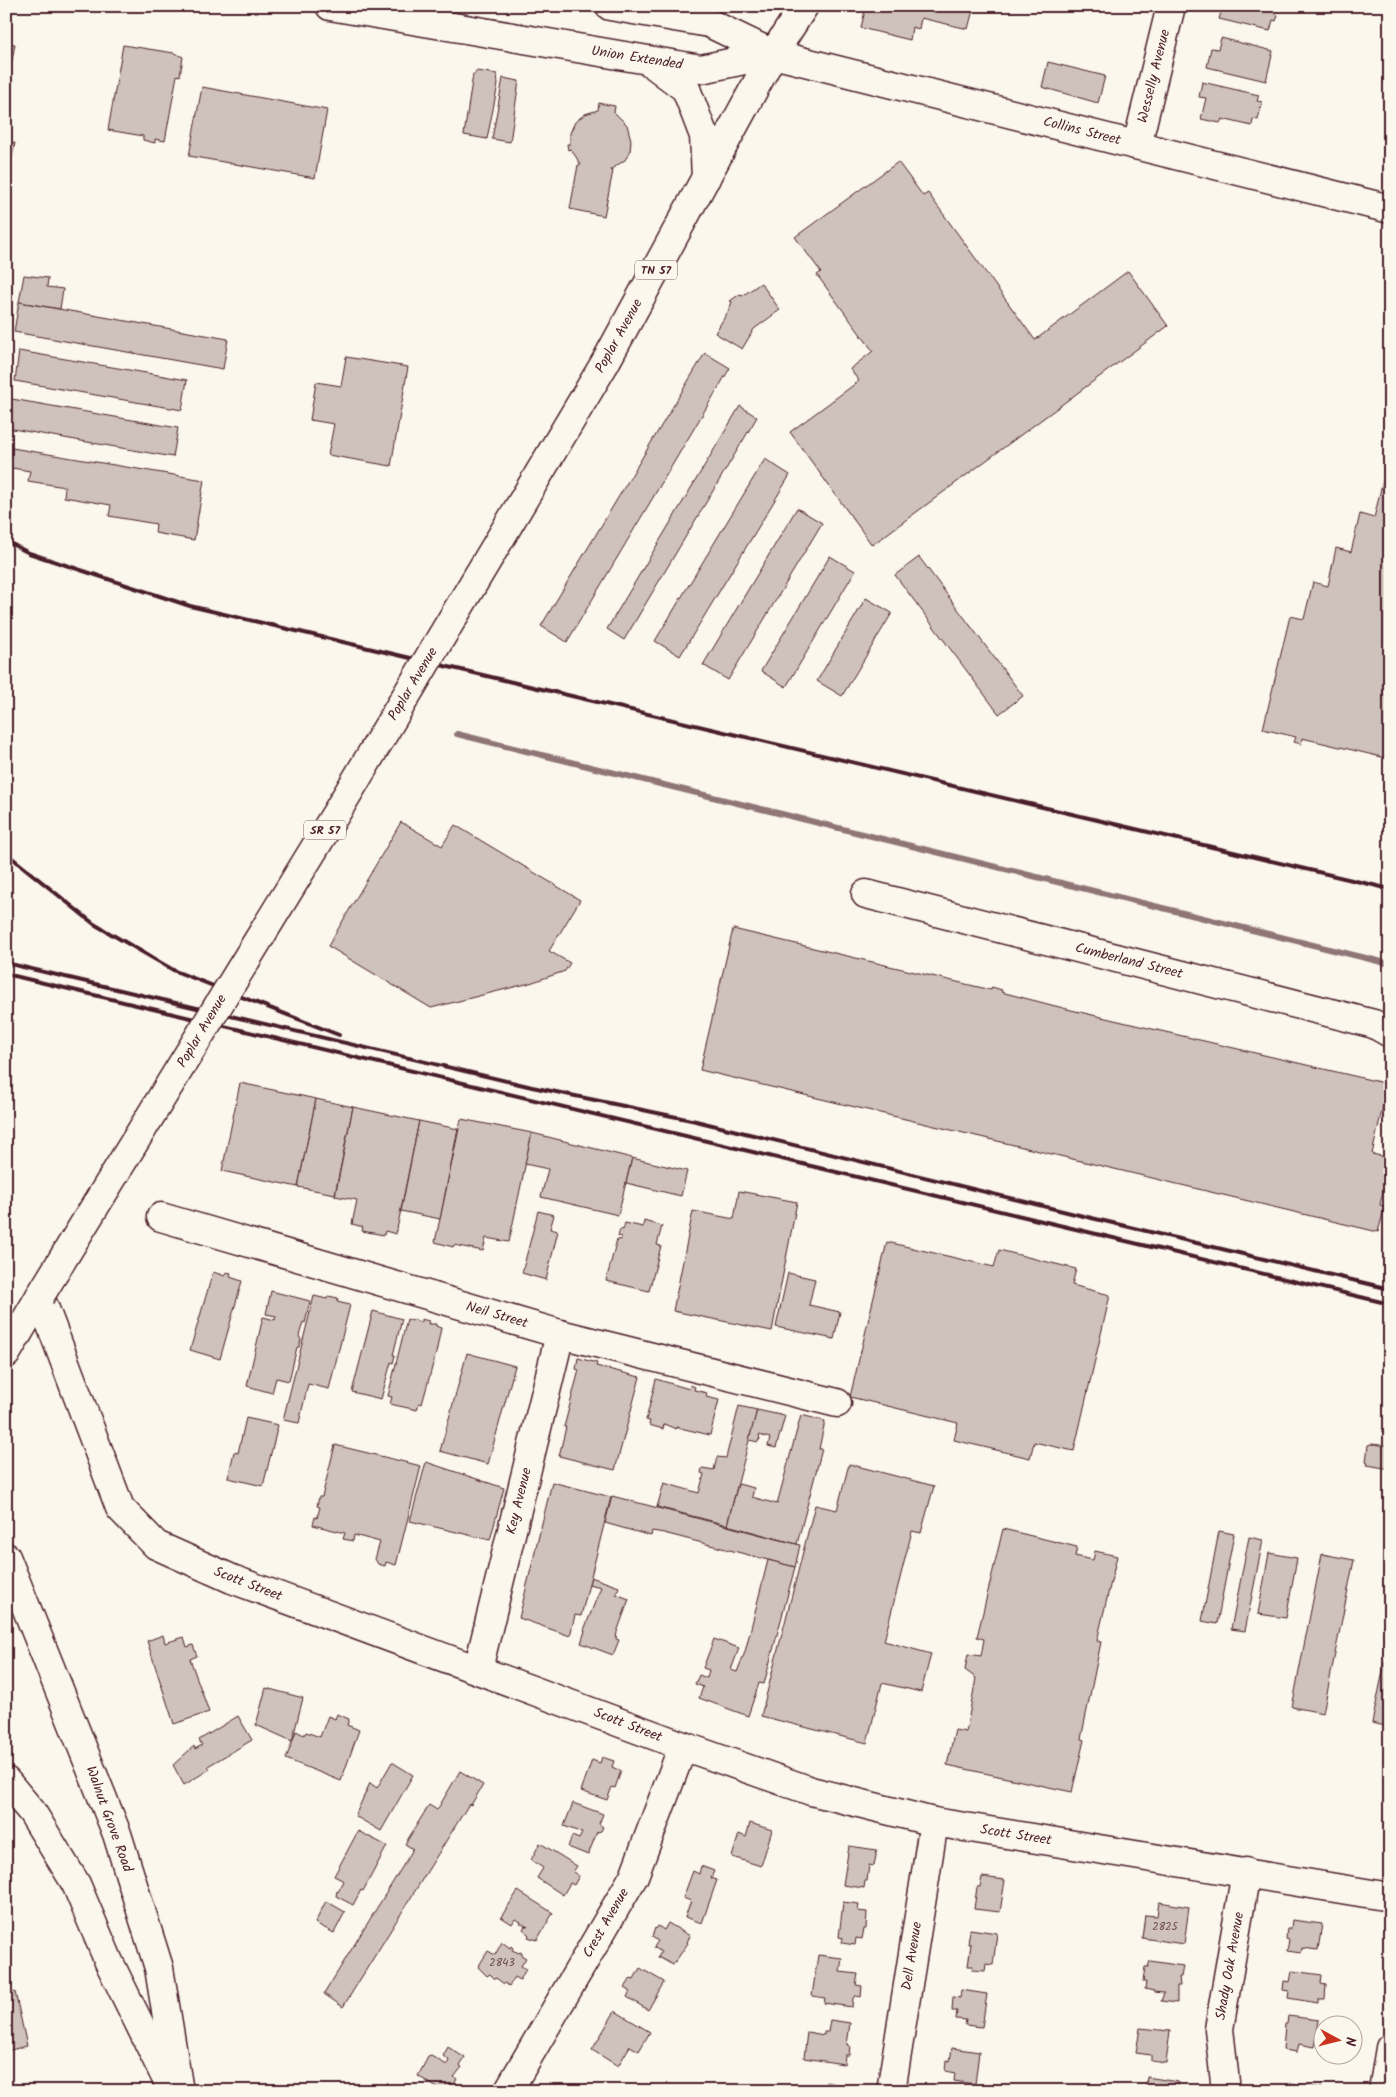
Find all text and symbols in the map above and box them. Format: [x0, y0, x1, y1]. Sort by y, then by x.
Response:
street label: Wesselly Avenue [1132, 26, 1176, 125]
street label: Union Extended [590, 40, 685, 76]
street label: Collins Street [1041, 111, 1124, 151]
road number: TN 57 [635, 260, 677, 280]
street label: Poplar Avenue [589, 294, 649, 377]
street label: Poplar Avenue [382, 643, 444, 725]
road number: SR 57 [304, 820, 346, 840]
street label: Cumberland Street [1073, 937, 1186, 985]
street label: Poplar Avenue [171, 990, 233, 1072]
street label: Neil Street [463, 1296, 531, 1335]
street label: Key Avenue [500, 1465, 538, 1537]
street label: Scott Street [210, 1561, 286, 1607]
street label: Scott Street [590, 1702, 666, 1748]
street label: Walnut Grove Road [80, 1763, 139, 1876]
street label: Scott Street [979, 1819, 1054, 1852]
street label: Crest Avenue [577, 1883, 635, 1962]
street label: Shady Oak Avenue [1210, 1910, 1250, 2022]
house number: 2825 [1152, 1918, 1179, 1936]
street label: Dell Avenue [896, 1920, 928, 1992]
house number: 2843 [489, 1954, 515, 1972]
north arrow [1314, 2014, 1364, 2064]
text: N [1338, 2036, 1361, 2047]

